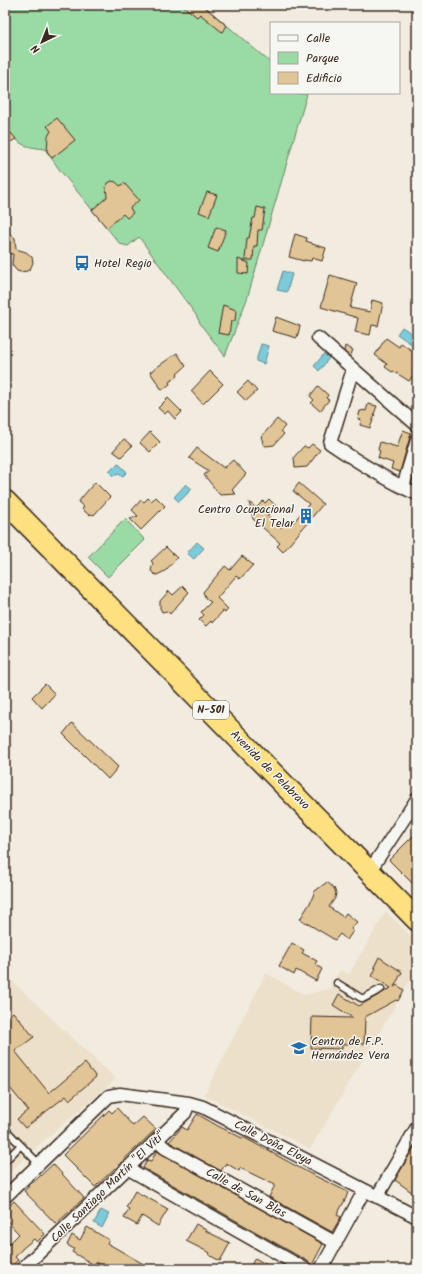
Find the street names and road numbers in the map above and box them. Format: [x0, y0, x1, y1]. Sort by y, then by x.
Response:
road number: N-501 [193, 701, 229, 719]
street label: Avenida de Pelabravo [226, 726, 314, 814]
street label: Calle Doña Eloya [231, 1115, 316, 1171]
street label: Calle Santiago Martín "El Viti" [46, 1127, 170, 1247]
street label: Calle de San Blas [202, 1163, 290, 1223]

